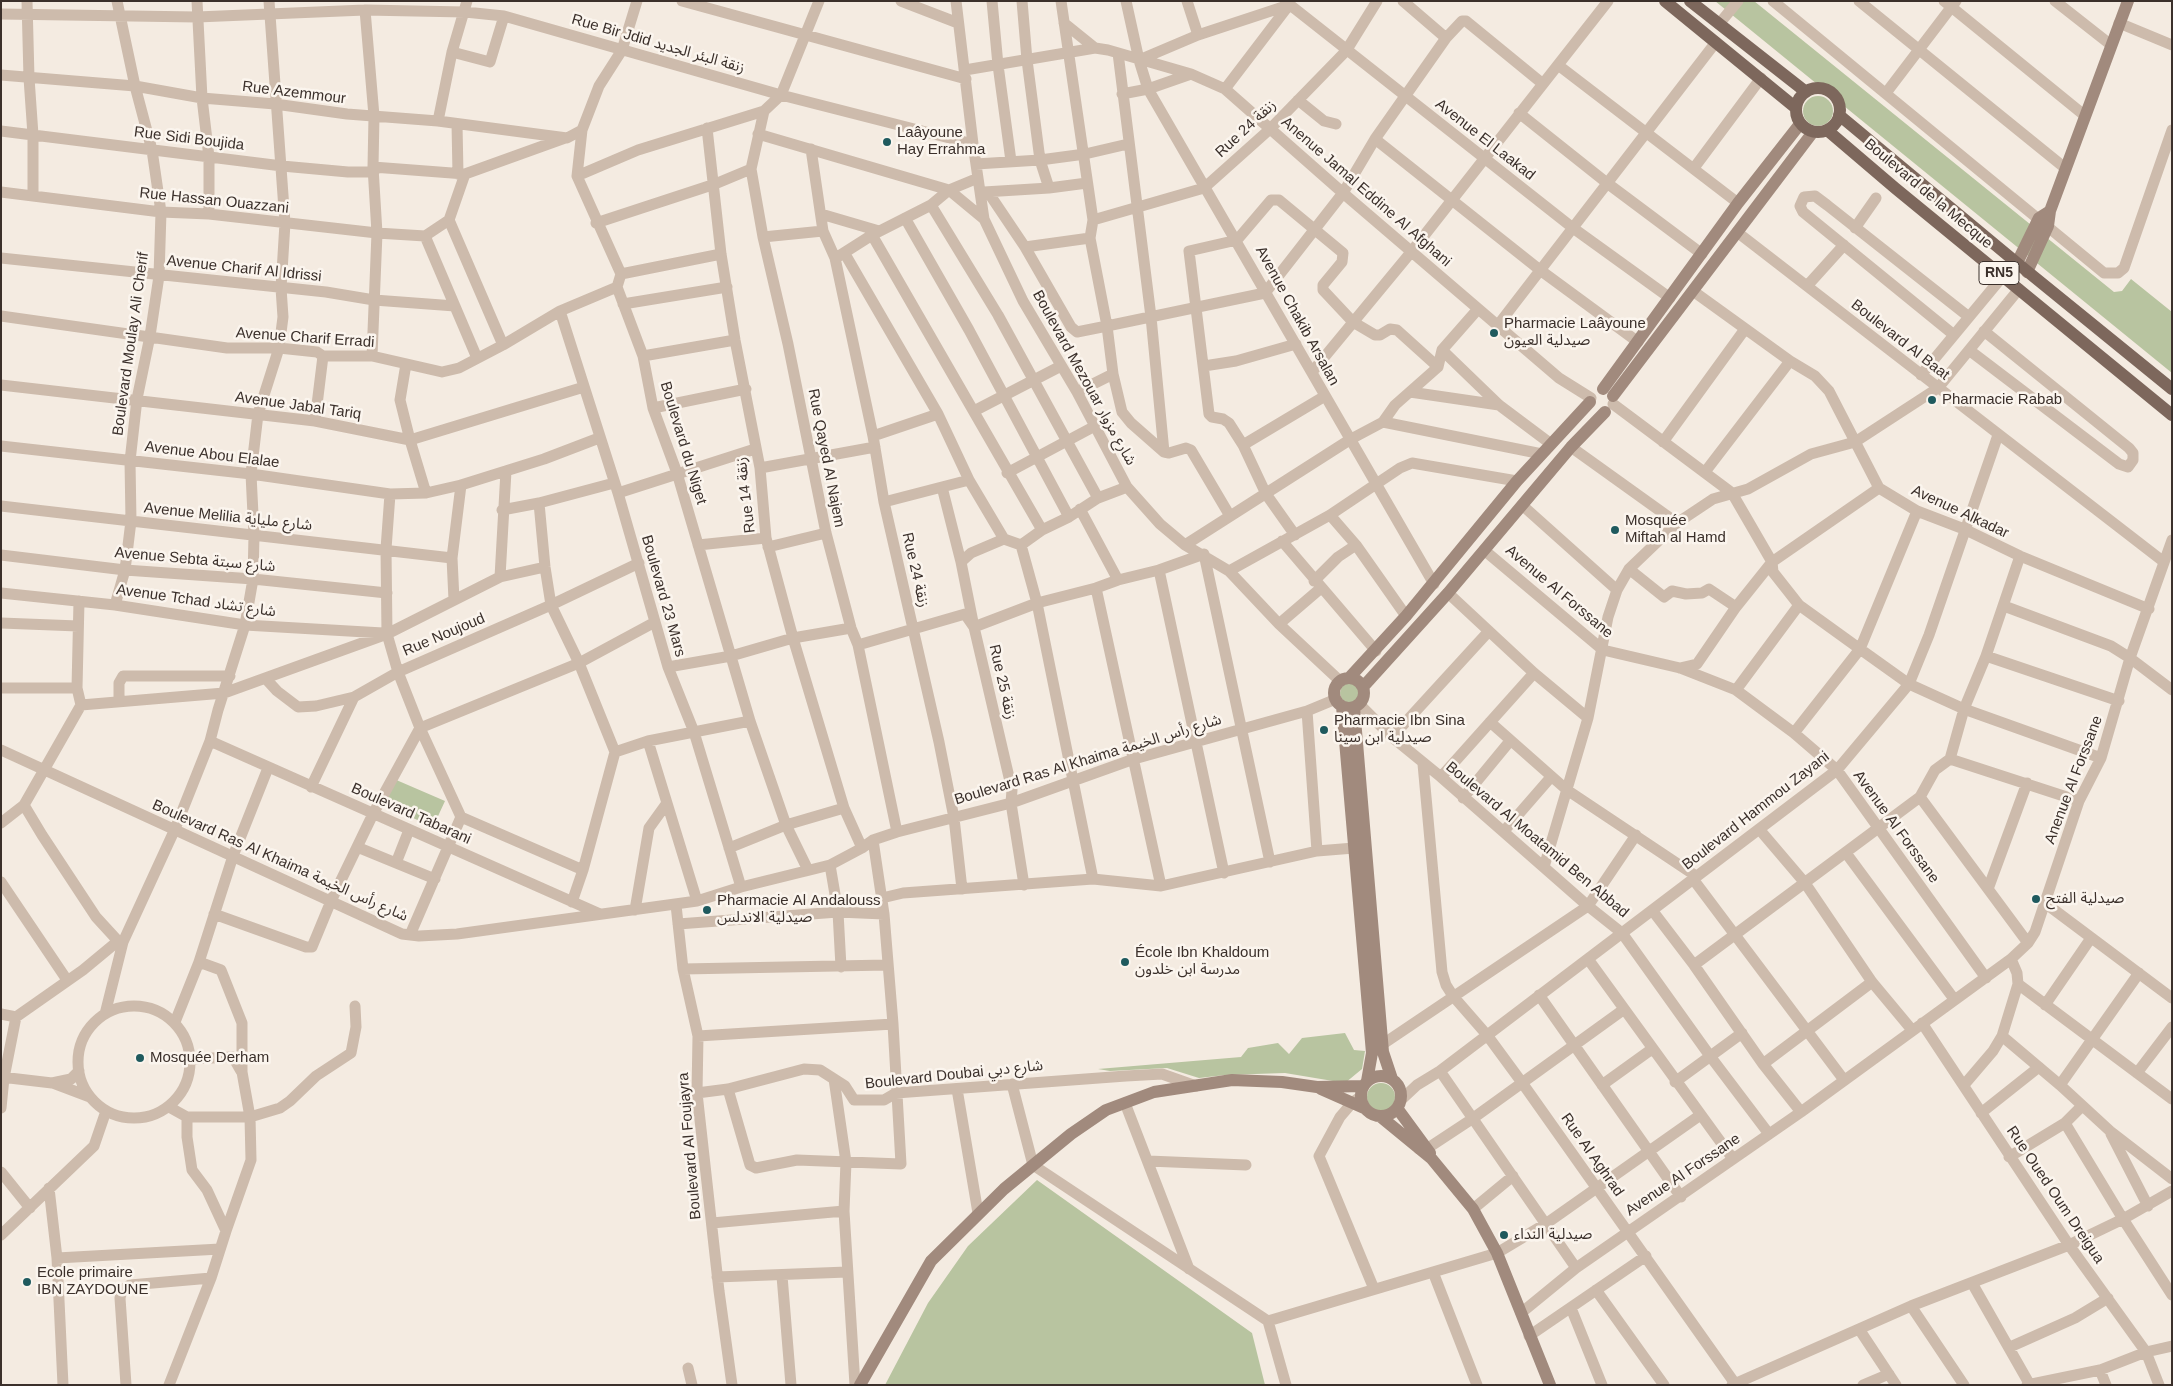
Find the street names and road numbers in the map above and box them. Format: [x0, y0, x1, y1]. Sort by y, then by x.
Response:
street label: Rue Bir Jdid زنقة البئر الجديد [569, 11, 747, 77]
street label: Rue Azemmour [241, 78, 347, 108]
street label: Rue 24 زنقة [1212, 96, 1280, 162]
street label: Avenue El Laakad [1432, 96, 1538, 184]
street label: Anenue Jamal Eddine Al Afghani [1277, 113, 1455, 271]
street label: Rue Sidi Boujida [133, 123, 245, 155]
street label: Boulevard de la Mecque [1860, 135, 1996, 253]
street label: Rue Hassan Ouazzani [138, 184, 290, 218]
street label: Avenue Chakib Arsalan [1251, 243, 1343, 389]
street label: Boulevard Moulay Ali Cherif [109, 251, 153, 437]
street label: Avenue Charif Al Idrissi [166, 252, 322, 286]
road number: RN5 [1979, 262, 2019, 284]
street label: Boulevard Mezouar شارع مزوار [1028, 287, 1140, 469]
street label: Boulevard Al Baat [1847, 296, 1953, 384]
street label: Avenue Charif Erradi [235, 324, 375, 352]
street label: Boulevard du Niget [656, 379, 710, 507]
street label: Rue Qayed Al Najem [804, 387, 848, 529]
street label: Avenue Jabal Tariq [234, 388, 362, 424]
street label: Avenue Abou Elalae [144, 438, 280, 472]
street label: Rue 14 زنقة [732, 456, 760, 534]
street label: Avenue Alkadar [1908, 482, 2012, 542]
street label: Avenue Melilia شارع ملياية [143, 499, 313, 535]
street label: Rue 24 زنقة [898, 531, 932, 609]
street label: Boulevard 23 Mars [637, 533, 689, 659]
street label: Avenue Al Forssane [1502, 542, 1616, 642]
street label: Avenue Sebta شارع سبتة [114, 544, 276, 576]
street label: Avenue Tchad شارع تشاد [115, 581, 277, 621]
street label: Rue Noujoud [400, 610, 488, 660]
street label: Rue 25 زنقة [985, 643, 1019, 721]
street label: Boulevard Ras Al Khaima شارع رأس الخيمة [952, 711, 1224, 809]
street label: Anenue Al Forssane [2041, 713, 2107, 847]
street label: Boulevard Hammou Zayani [1679, 748, 1833, 874]
street label: Boulevard Al Moatamid Ben Abbad [1442, 758, 1632, 922]
street label: Avenue Al Forssane [1849, 767, 1943, 887]
street label: Boulevard Tabarani [348, 779, 474, 849]
street label: Boulevard Ras Al Khaima شارع رأس الخيمة [149, 796, 411, 926]
street label: Boulevard Doubai شارع دبي [864, 1057, 1044, 1093]
street label: Boulevard Al Foujayra [675, 1072, 705, 1220]
street label: Rue Al Aghrad [1557, 1110, 1627, 1200]
street label: Rue Oued Oum Dreigua [2002, 1123, 2108, 1267]
street label: Avenue Al Forssane [1622, 1130, 1744, 1220]

